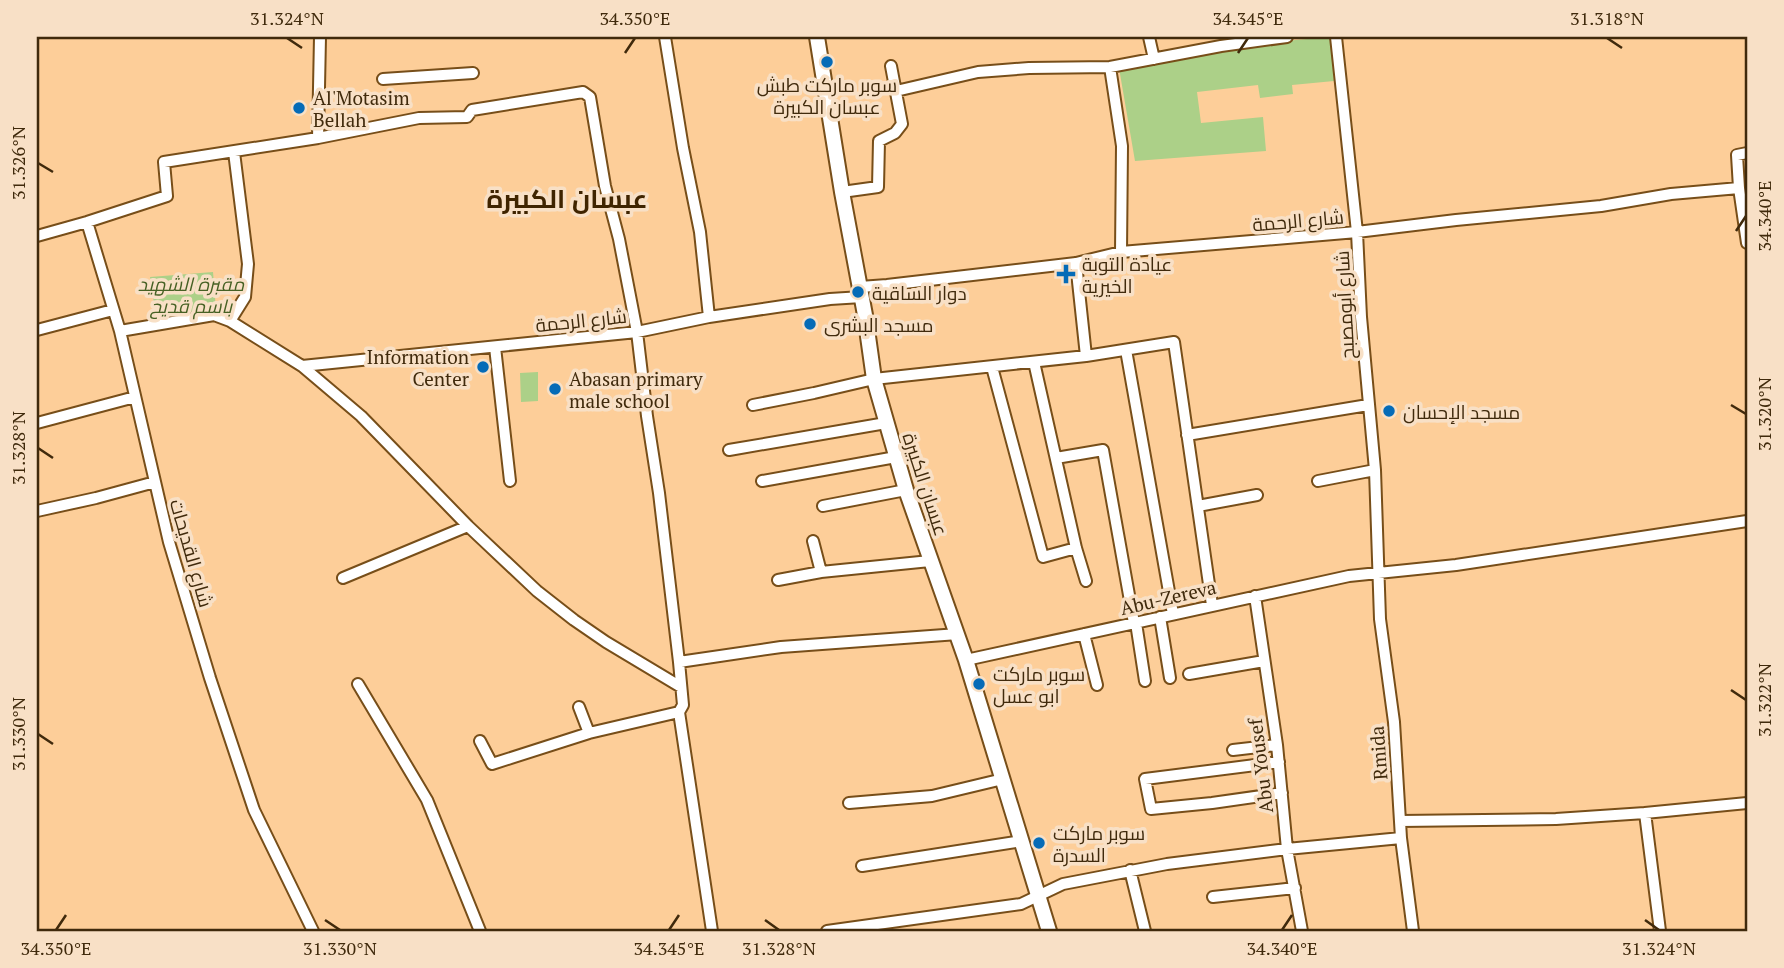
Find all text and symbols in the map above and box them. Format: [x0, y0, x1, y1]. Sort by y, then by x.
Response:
text: 31.324°N [250, 6, 324, 30]
text: 34.350°E [599, 6, 671, 30]
text: 34.345°E [1212, 6, 1284, 30]
text: 31.318°N [1570, 6, 1644, 30]
marker: سوبر ماركت طبش عبسان الكبيرة [819, 54, 835, 70]
place label: سوبر ماركت طبش عبسان الكبيرة [757, 72, 897, 119]
place label: Al'Motasim Bellah [313, 85, 410, 132]
marker: Al'Motasim Bellah [291, 100, 307, 116]
text: 31.326°N [6, 126, 30, 200]
text: 34.340°E [1752, 180, 1776, 252]
district label: عبسان الكبيرة [486, 181, 648, 215]
street label: شارع الرحمة [1251, 204, 1345, 238]
street label: شارع أبومصبح [1329, 250, 1361, 360]
place label: عيادة التوبة الخيرية [1082, 251, 1172, 298]
marker: عيادة التوبة الخيرية [1056, 264, 1076, 284]
park label: مقبرة الشهيد باسم قديح [138, 271, 245, 320]
place label: دوار الساقية [872, 280, 967, 305]
marker: دوار الساقية [850, 284, 866, 300]
street label: شارع الرحمة [534, 303, 628, 339]
place label: مسجد البشرى [824, 312, 933, 337]
marker: مسجد البشرى [802, 316, 818, 332]
place label: Information Center [367, 344, 470, 391]
marker: Information Center [475, 359, 491, 375]
place label: Abasan primary male school [569, 366, 703, 413]
text: 31.320°N [1752, 377, 1776, 451]
marker: Abasan primary male school [547, 381, 563, 397]
place label: مسجد الإحسان [1403, 399, 1520, 424]
marker: مسجد الإحسان [1381, 403, 1397, 419]
text: 31.328°N [6, 411, 30, 485]
street label: عبسان الكبيرة [898, 429, 954, 539]
street label: شارع القديحات [163, 496, 219, 610]
street label: Abu-Zereva [1118, 574, 1219, 620]
place label: سوبر ماركت ابو عسل [993, 661, 1085, 708]
text: 31.322°N [1752, 663, 1776, 737]
marker: سوبر ماركت ابو عسل [971, 676, 987, 692]
text: 31.330°N [6, 697, 30, 771]
street label: Abu Yousef [1242, 716, 1278, 815]
street label: Rmida [1364, 725, 1392, 781]
place label: سوبر ماركت السدرة [1053, 820, 1145, 867]
marker: سوبر ماركت السدرة [1031, 835, 1047, 851]
text: 34.350°E [20, 936, 92, 960]
text: 31.330°N [303, 936, 377, 960]
text: 34.345°E [633, 936, 705, 960]
text: 31.328°N [742, 936, 816, 960]
text: 34.340°E [1246, 936, 1318, 960]
text: 31.324°N [1622, 936, 1696, 960]

